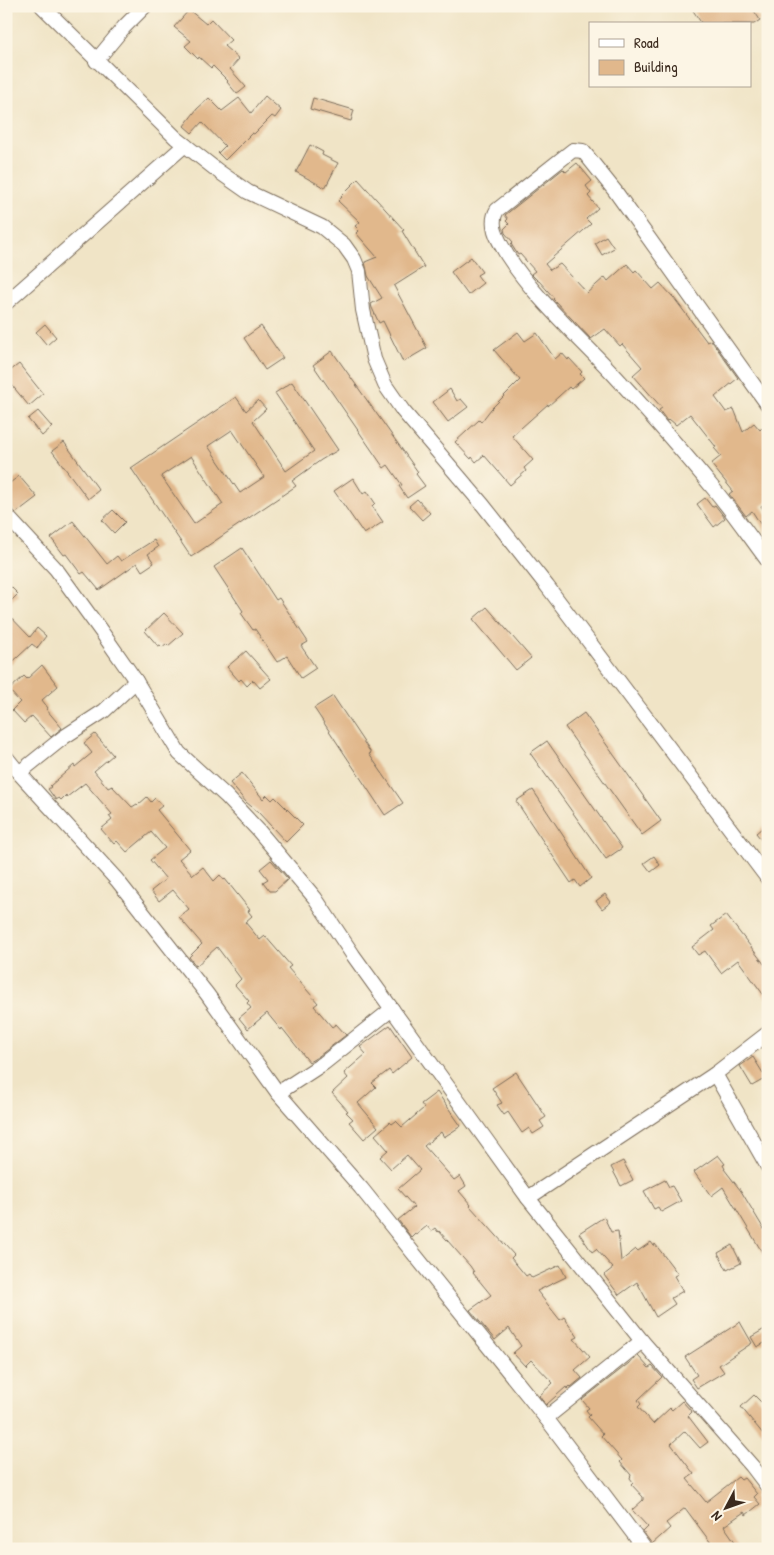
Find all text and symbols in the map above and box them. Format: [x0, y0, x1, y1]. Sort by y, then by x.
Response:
legend [589, 22, 752, 88]
text: Road [634, 32, 659, 53]
text: Building [634, 56, 678, 77]
north arrow [702, 1482, 752, 1532]
text: N [706, 1507, 725, 1526]

